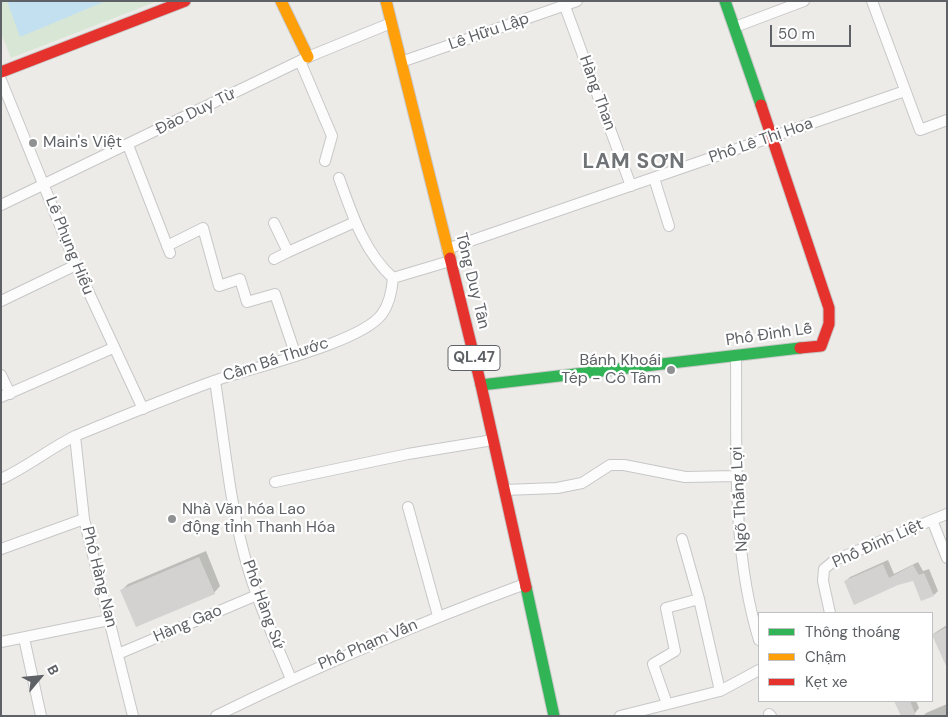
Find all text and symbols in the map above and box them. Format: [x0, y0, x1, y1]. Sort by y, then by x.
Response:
street label: Lê Hữu Lập [446, 9, 532, 55]
scale bar [773, 15, 854, 47]
text: 50 m [778, 24, 815, 44]
street label: Hàng Than [575, 53, 619, 133]
street label: Đào Duy Từ [153, 84, 239, 140]
street label: Phố Lê Thị Hoa [706, 114, 816, 168]
place label: Main's Việt [43, 133, 122, 153]
marker: Main's Việt [27, 137, 39, 149]
district label: LAM SƠN [582, 149, 686, 175]
street label: Lê Phụng Hiểu [41, 194, 97, 298]
street label: Tống Duy Tân [451, 231, 493, 331]
street label: Phố Đinh Lễ [724, 319, 814, 351]
street label: Cầm Bá Thước [221, 334, 331, 386]
road number: QL.47 [448, 346, 500, 370]
place label: Bánh Khoái Tép - Cô Tâm [561, 351, 661, 389]
marker: Bánh Khoái Tép - Cô Tâm [665, 364, 677, 376]
street label: Ngõ Thắng Lợi [728, 446, 752, 552]
place label: Nhà Văn hóa Lao động tỉnh Thanh Hóa [182, 500, 335, 538]
marker: Nhà Văn hóa Lao động tỉnh Thanh Hóa [166, 513, 178, 525]
street label: Phố Đinh Liệt [830, 515, 926, 573]
street label: Phố Hàng Nan [77, 525, 121, 629]
street label: Phố Hàng Sứ [238, 557, 288, 653]
street label: Hàng Gạo [151, 601, 225, 647]
legend [758, 612, 933, 702]
street label: Phố Phạm Vấn [316, 615, 420, 675]
text: Thông thoáng [805, 622, 900, 642]
text: Chậm [805, 647, 846, 667]
north arrow [15, 652, 65, 702]
text: B [43, 662, 63, 678]
text: Kẹt xe [805, 672, 848, 692]

